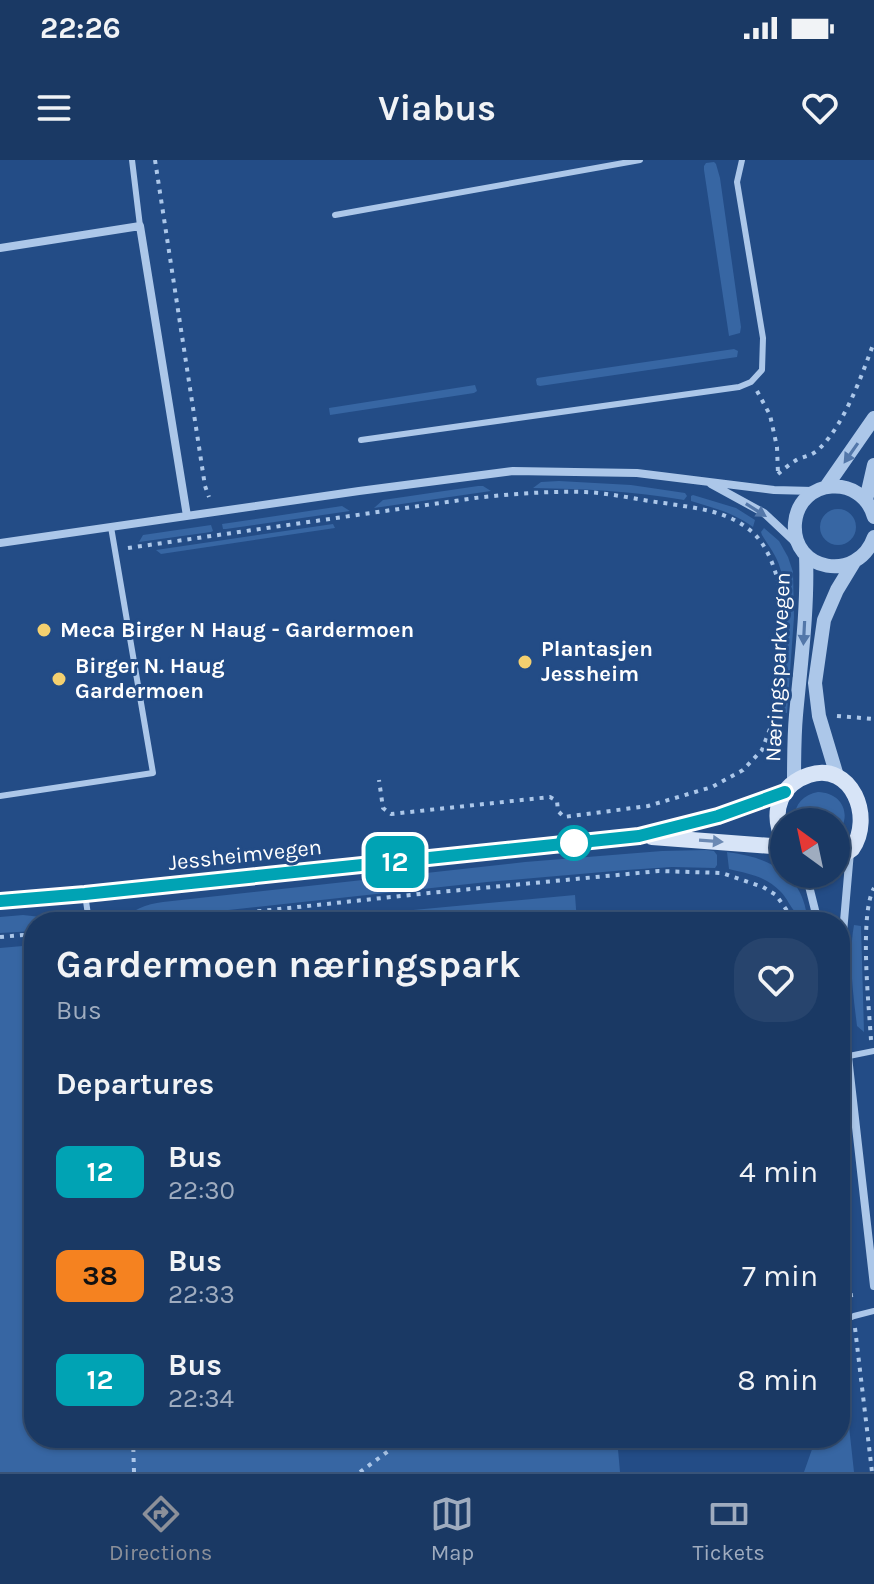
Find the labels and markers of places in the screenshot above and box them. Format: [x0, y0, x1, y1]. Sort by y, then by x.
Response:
place label: Meca Birger N Haug - Gardermoen [60, 617, 414, 643]
marker: Meca Birger N Haug - Gardermoen [35, 621, 53, 639]
place label: Plantasjen Jessheim [541, 636, 653, 687]
place label: Birger N. Haug Gardermoen [75, 653, 225, 704]
marker: Plantasjen Jessheim [516, 653, 534, 671]
marker: Birger N. Haug Gardermoen [50, 670, 68, 688]
unlabelled marker [557, 826, 591, 860]

